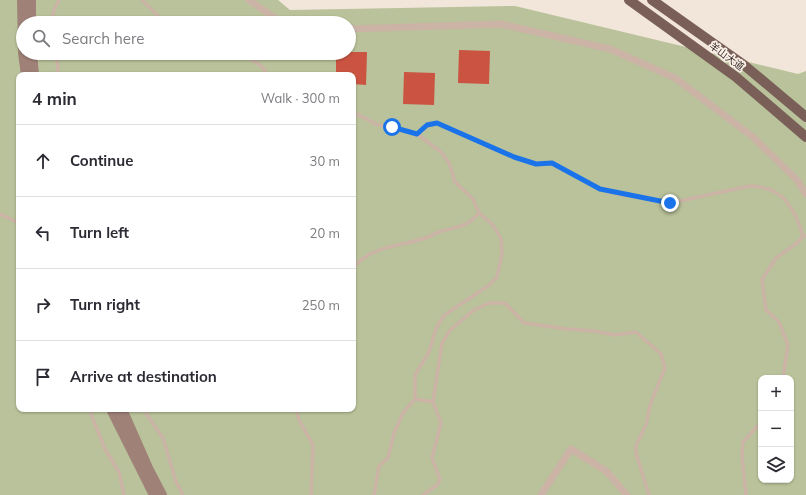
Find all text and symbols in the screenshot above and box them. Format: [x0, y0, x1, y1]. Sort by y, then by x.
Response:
search box [16, 16, 356, 60]
icon: search [30, 27, 52, 49]
text: Search here [62, 29, 144, 48]
street label: 羊山大道 [707, 39, 747, 73]
text: 4 min [32, 88, 77, 109]
text: Walk · 300 m [261, 90, 340, 106]
route start [383, 118, 401, 136]
icon: ahead [32, 150, 54, 172]
text: Continue [70, 151, 133, 170]
text: 30 m [310, 153, 340, 169]
route end [661, 194, 679, 212]
icon: left [32, 222, 54, 244]
text: Turn left [70, 223, 129, 242]
text: 20 m [310, 225, 340, 241]
icon: right [32, 294, 54, 316]
text: Turn right [70, 295, 140, 314]
text: 250 m [302, 297, 340, 313]
icon: arrive [32, 366, 54, 388]
text: Arrive at destination [70, 367, 217, 386]
map controls [758, 375, 794, 483]
button: + [758, 375, 794, 411]
button: − [758, 411, 794, 447]
button: layers [758, 447, 794, 483]

